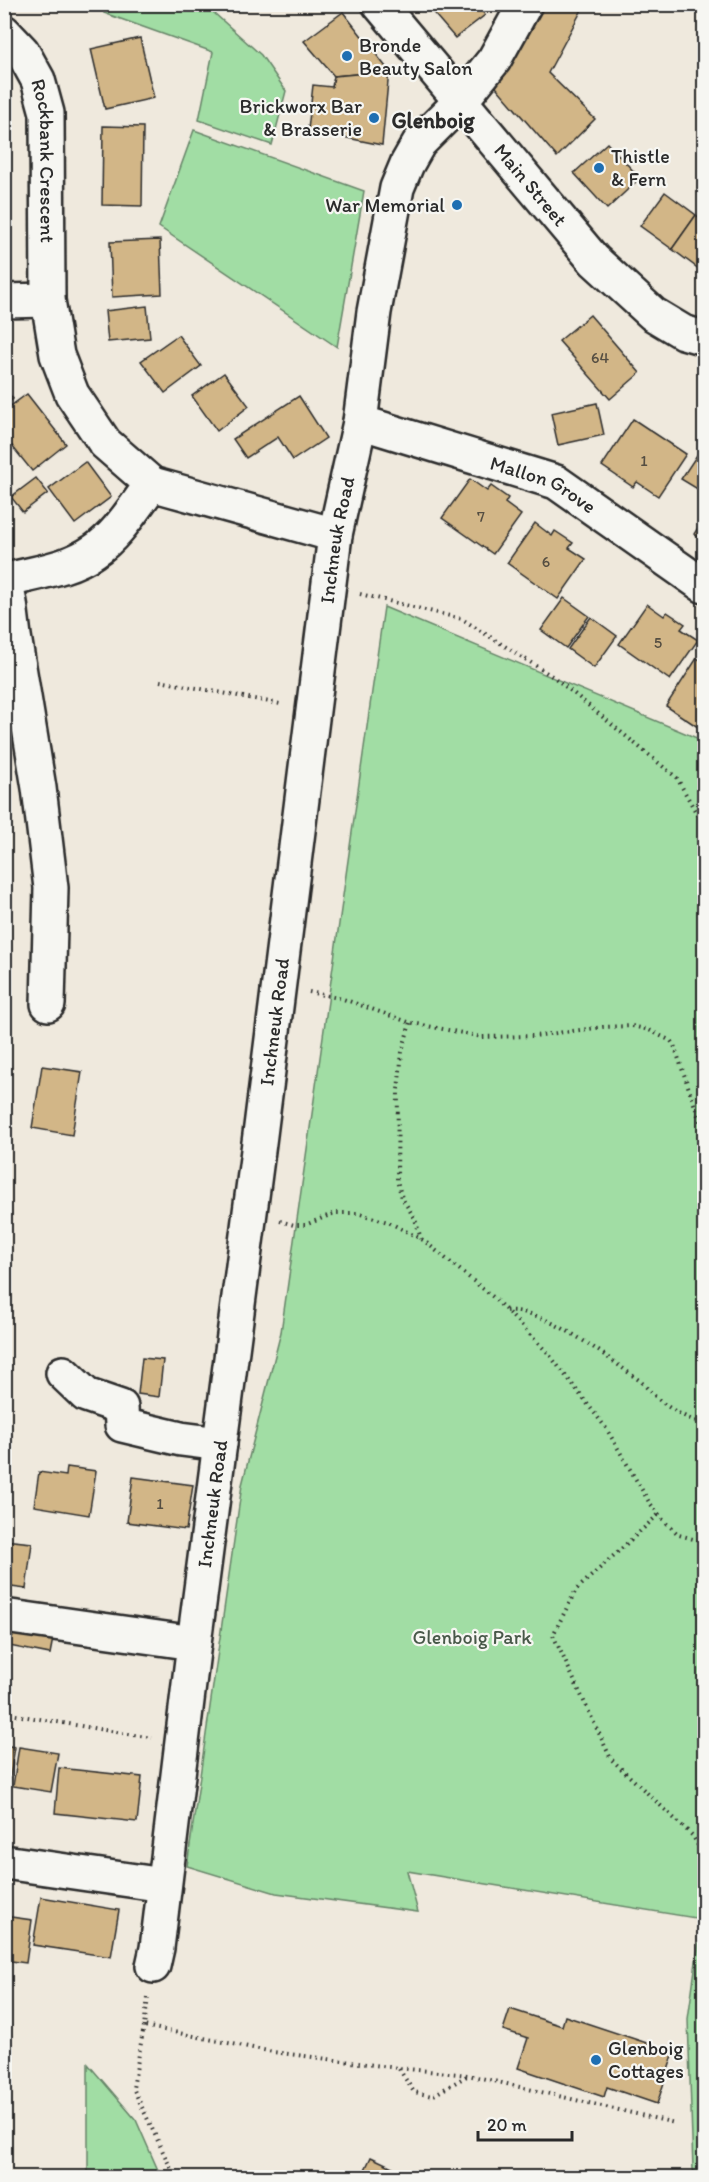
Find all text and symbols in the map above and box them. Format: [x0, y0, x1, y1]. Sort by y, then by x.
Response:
place label: Bronde Beauty Salon [359, 33, 473, 80]
marker: Bronde Beauty Salon [340, 49, 354, 63]
street label: Rockbank Crescent [26, 76, 60, 243]
place label: Brickworx Bar & Brasserie [240, 94, 362, 141]
district label: Glenboig [391, 107, 475, 134]
marker: Brickworx Bar & Brasserie [367, 111, 381, 125]
street label: Main Street [489, 139, 572, 231]
place label: Thistle & Fern [611, 144, 670, 191]
marker: Thistle & Fern [592, 161, 606, 175]
place label: War Memorial [325, 193, 445, 217]
marker: War Memorial [450, 198, 464, 212]
house number: 64 [591, 348, 609, 367]
street label: Mallon Grove [487, 451, 601, 518]
house number: 1 [640, 451, 648, 470]
street label: Inchneuk Road [315, 474, 360, 605]
house number: 7 [477, 507, 485, 526]
house number: 6 [542, 552, 550, 571]
house number: 5 [654, 633, 662, 652]
street label: Inchneuk Road [254, 956, 294, 1087]
street label: Inchneuk Road [192, 1438, 232, 1569]
house number: 1 [156, 1494, 164, 1513]
park label: Glenboig Park [412, 1625, 532, 1649]
place label: Glenboig Cottages [608, 2036, 684, 2083]
marker: Glenboig Cottages [589, 2053, 603, 2067]
scale bar [478, 2104, 572, 2142]
text: 20 m [487, 2114, 527, 2136]

